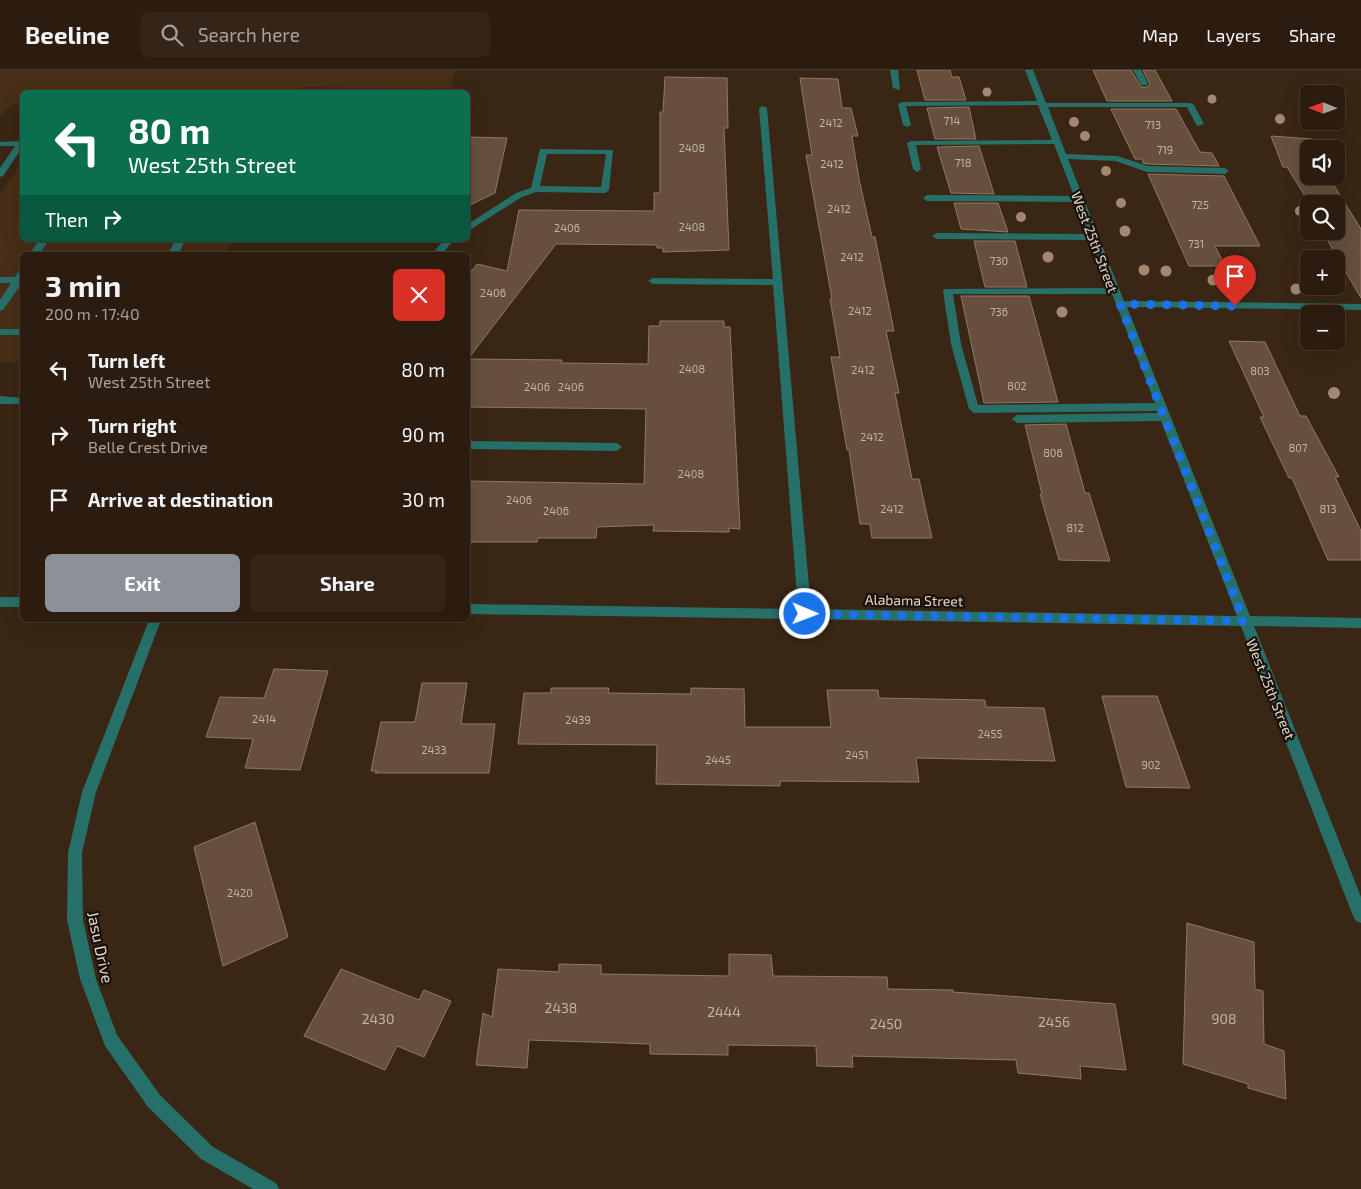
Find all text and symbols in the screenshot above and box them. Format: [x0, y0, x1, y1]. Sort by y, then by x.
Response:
search box [140, 12, 490, 57]
text: Beeline [25, 20, 110, 49]
icon: search [158, 21, 186, 49]
text: Search here [198, 23, 300, 46]
text: Map [1142, 24, 1178, 46]
text: Layers [1206, 24, 1261, 46]
text: Share [1289, 24, 1336, 46]
north arrow [1300, 85, 1345, 130]
map controls [1300, 85, 1345, 350]
text: 80 m [128, 109, 210, 151]
icon: left [45, 110, 110, 175]
house number: 714 [944, 114, 961, 127]
house number: 2412 [819, 116, 843, 129]
house number: 713 [1145, 118, 1161, 131]
button: sound [1300, 140, 1345, 185]
house number: 2408 [679, 141, 705, 154]
house number: 719 [1157, 143, 1173, 156]
text: West 25th Street [128, 151, 296, 177]
house number: 718 [955, 156, 971, 169]
house number: 2412 [820, 157, 844, 170]
street label: West 25th Street [1068, 189, 1122, 295]
button: search [1300, 195, 1345, 240]
house number: 725 [1191, 198, 1209, 211]
house number: 2412 [827, 202, 851, 215]
icon: right [98, 205, 126, 233]
text: Then [45, 208, 88, 231]
house number: 2408 [679, 220, 705, 233]
house number: 2406 [554, 221, 580, 234]
house number: 731 [1188, 237, 1204, 250]
house number: 2412 [840, 250, 864, 263]
button: + [1300, 250, 1345, 295]
house number: 730 [990, 254, 1008, 267]
pin [1214, 255, 1256, 306]
icon: arrive [1221, 262, 1249, 290]
text: 3 min [45, 267, 121, 303]
button: close [393, 269, 445, 321]
house number: 2406 [480, 286, 506, 299]
text: 200 m · 17:40 [45, 304, 140, 323]
house number: 2412 [848, 304, 872, 317]
house number: 736 [990, 305, 1008, 318]
button: − [1300, 305, 1345, 350]
text: Turn left [88, 349, 165, 372]
icon: left [45, 356, 73, 384]
text: 80 m [401, 358, 445, 381]
house number: 2408 [679, 362, 705, 375]
house number: 2412 [851, 363, 875, 376]
house number: 803 [1250, 364, 1270, 377]
text: West 25th Street [88, 372, 210, 391]
house number: 802 [1007, 379, 1027, 392]
house number: 2406 [524, 380, 550, 393]
house number: 2406 [558, 380, 584, 393]
text: Turn right [88, 414, 176, 437]
icon: right [45, 421, 73, 449]
text: 90 m [402, 423, 445, 446]
house number: 2412 [860, 430, 884, 443]
text: Belle Crest Drive [88, 437, 208, 456]
house number: 807 [1289, 441, 1308, 454]
house number: 806 [1043, 446, 1063, 459]
house number: 2408 [678, 467, 704, 480]
icon: arrive [45, 486, 73, 514]
text: Arrive at destination [88, 488, 273, 511]
text: 30 m [402, 488, 445, 511]
house number: 2406 [506, 493, 532, 506]
house number: 2412 [880, 502, 904, 515]
house number: 813 [1319, 502, 1337, 515]
house number: 2406 [543, 504, 569, 517]
house number: 812 [1066, 521, 1084, 534]
button: Exit [45, 554, 240, 612]
button: Share [250, 554, 445, 612]
position arrow [778, 587, 830, 639]
street label: Alabama Street [865, 591, 963, 609]
street label: West 25th Street [1243, 636, 1299, 742]
house number: 2414 [252, 712, 276, 725]
house number: 2439 [565, 713, 591, 726]
house number: 2455 [978, 727, 1002, 740]
house number: 2433 [421, 743, 447, 756]
house number: 2451 [845, 748, 869, 761]
house number: 2445 [705, 753, 731, 766]
house number: 902 [1141, 758, 1161, 771]
house number: 2420 [227, 886, 253, 899]
street label: Jasu Drive [84, 909, 118, 985]
house number: 2438 [545, 999, 577, 1016]
house number: 2444 [707, 1003, 741, 1020]
house number: 2430 [362, 1010, 394, 1027]
house number: 908 [1212, 1010, 1236, 1027]
house number: 2456 [1038, 1013, 1070, 1030]
house number: 2450 [870, 1015, 902, 1032]

